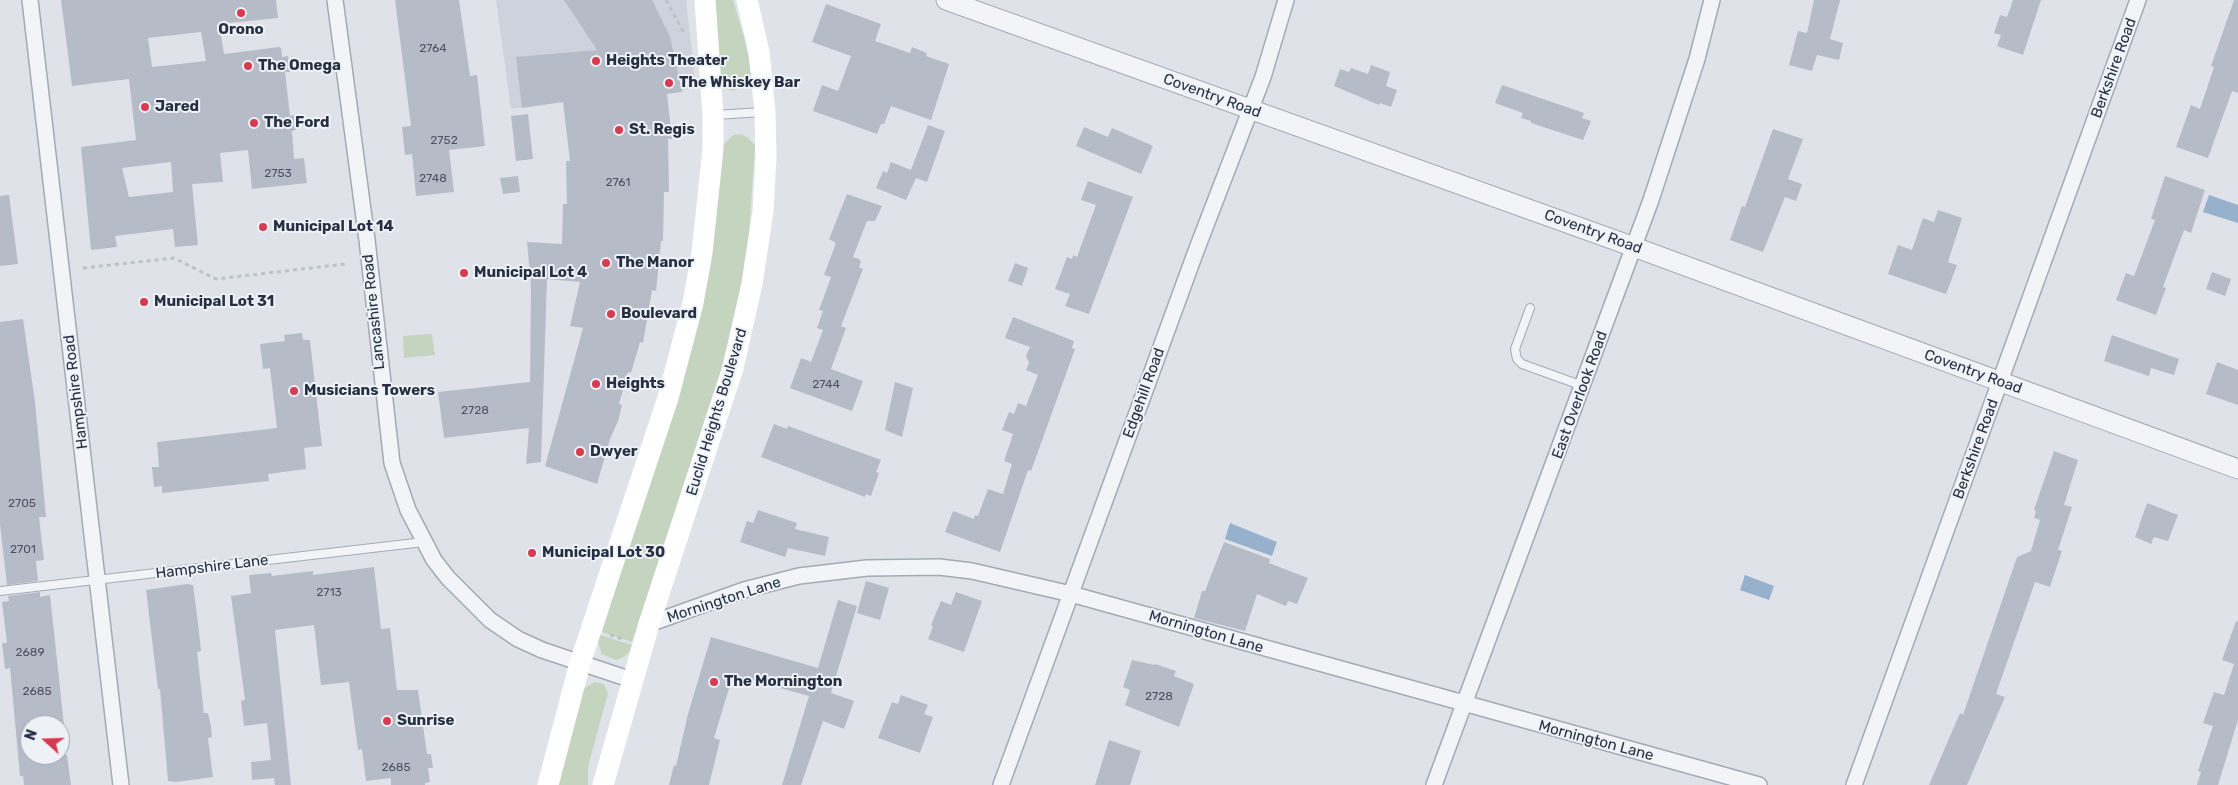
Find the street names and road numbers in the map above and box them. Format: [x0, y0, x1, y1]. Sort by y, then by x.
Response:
street label: Berkshire Road [2088, 15, 2140, 121]
street label: Coventry Road [1161, 70, 1263, 122]
street label: Coventry Road [1542, 206, 1644, 258]
street label: Lancashire Road [359, 253, 389, 371]
street label: Euclid Heights Boulevard [683, 326, 751, 498]
street label: East Overlook Road [1549, 329, 1611, 461]
street label: Hampshire Road [60, 334, 92, 450]
street label: Edgehill Road [1119, 345, 1169, 441]
street label: Coventry Road [1922, 346, 2024, 398]
street label: Berkshire Road [1950, 396, 2002, 502]
street label: Hampshire Lane [155, 551, 269, 583]
street label: Mornington Lane [665, 573, 783, 627]
street label: Mornington Lane [1147, 607, 1265, 657]
street label: Mornington Lane [1536, 717, 1656, 765]

